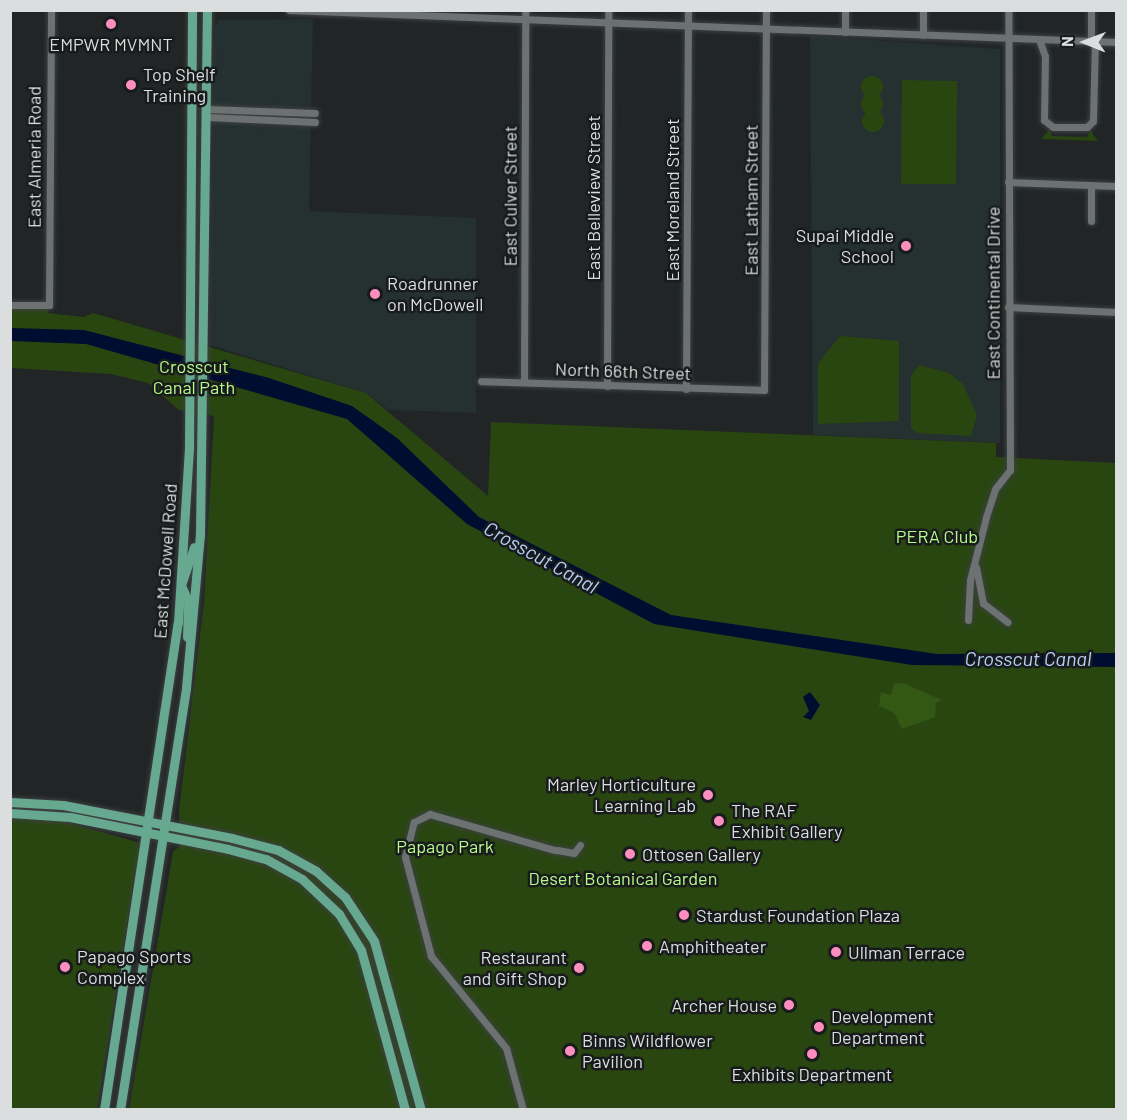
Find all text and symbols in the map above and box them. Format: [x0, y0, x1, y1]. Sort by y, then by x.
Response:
north arrow [1055, 12, 1115, 72]
marker: EMPWR MVMNT [104, 17, 118, 31]
place label: EMPWR MVMNT [49, 33, 173, 55]
text: N [1057, 36, 1076, 47]
place label: Top Shelf Training [143, 64, 216, 106]
marker: Top Shelf Training [124, 78, 138, 92]
street label: East Almeria Road [23, 86, 45, 228]
street label: East Belleview Street [582, 115, 604, 281]
street label: East Moreland Street [661, 118, 683, 282]
street label: East Latham Street [740, 124, 762, 276]
street label: East Culver Street [499, 126, 521, 266]
street label: East Continental Drive [982, 207, 1004, 379]
place label: Supai Middle School [796, 225, 894, 268]
marker: Supai Middle School [899, 239, 913, 253]
place label: Roadrunner on McDowell [387, 273, 483, 316]
marker: Roadrunner on McDowell [368, 287, 382, 301]
park label: Crosscut Canal Path [153, 356, 235, 398]
street label: North 66th Street [555, 358, 691, 384]
street label: East McDowell Road [149, 483, 181, 639]
water label: Crosscut Canal [480, 516, 602, 598]
park label: PERA Club [896, 525, 978, 547]
water label: Crosscut Canal [965, 646, 1091, 670]
place label: Marley Horticulture Learning Lab [547, 774, 696, 816]
marker: Marley Horticulture Learning Lab [701, 788, 715, 802]
place label: The RAF Exhibit Gallery [731, 800, 843, 842]
marker: The RAF Exhibit Gallery [712, 814, 726, 828]
park label: Papago Park [396, 835, 494, 857]
place label: Ottosen Gallery [642, 843, 761, 865]
marker: Ottosen Gallery [623, 847, 637, 861]
park label: Desert Botanical Garden [529, 867, 717, 889]
place label: Stardust Foundation Plaza [696, 904, 900, 926]
marker: Stardust Foundation Plaza [677, 908, 691, 922]
place label: Amphitheater [659, 935, 766, 957]
marker: Amphitheater [640, 939, 654, 953]
place label: Ullman Terrace [848, 941, 965, 963]
marker: Ullman Terrace [829, 945, 843, 959]
place label: Papago Sports Complex [77, 946, 191, 988]
place label: Restaurant and Gift Shop [463, 947, 567, 990]
marker: Papago Sports Complex [58, 960, 72, 974]
marker: Restaurant and Gift Shop [572, 961, 586, 975]
place label: Archer House [671, 994, 777, 1016]
marker: Archer House [782, 998, 796, 1012]
place label: Development Department [831, 1006, 934, 1048]
marker: Development Department [812, 1020, 826, 1034]
place label: Binns Wildflower Pavilion [582, 1030, 713, 1072]
marker: Binns Wildflower Pavilion [563, 1044, 577, 1058]
marker: Exhibits Department [805, 1047, 819, 1061]
place label: Exhibits Department [732, 1063, 892, 1085]

